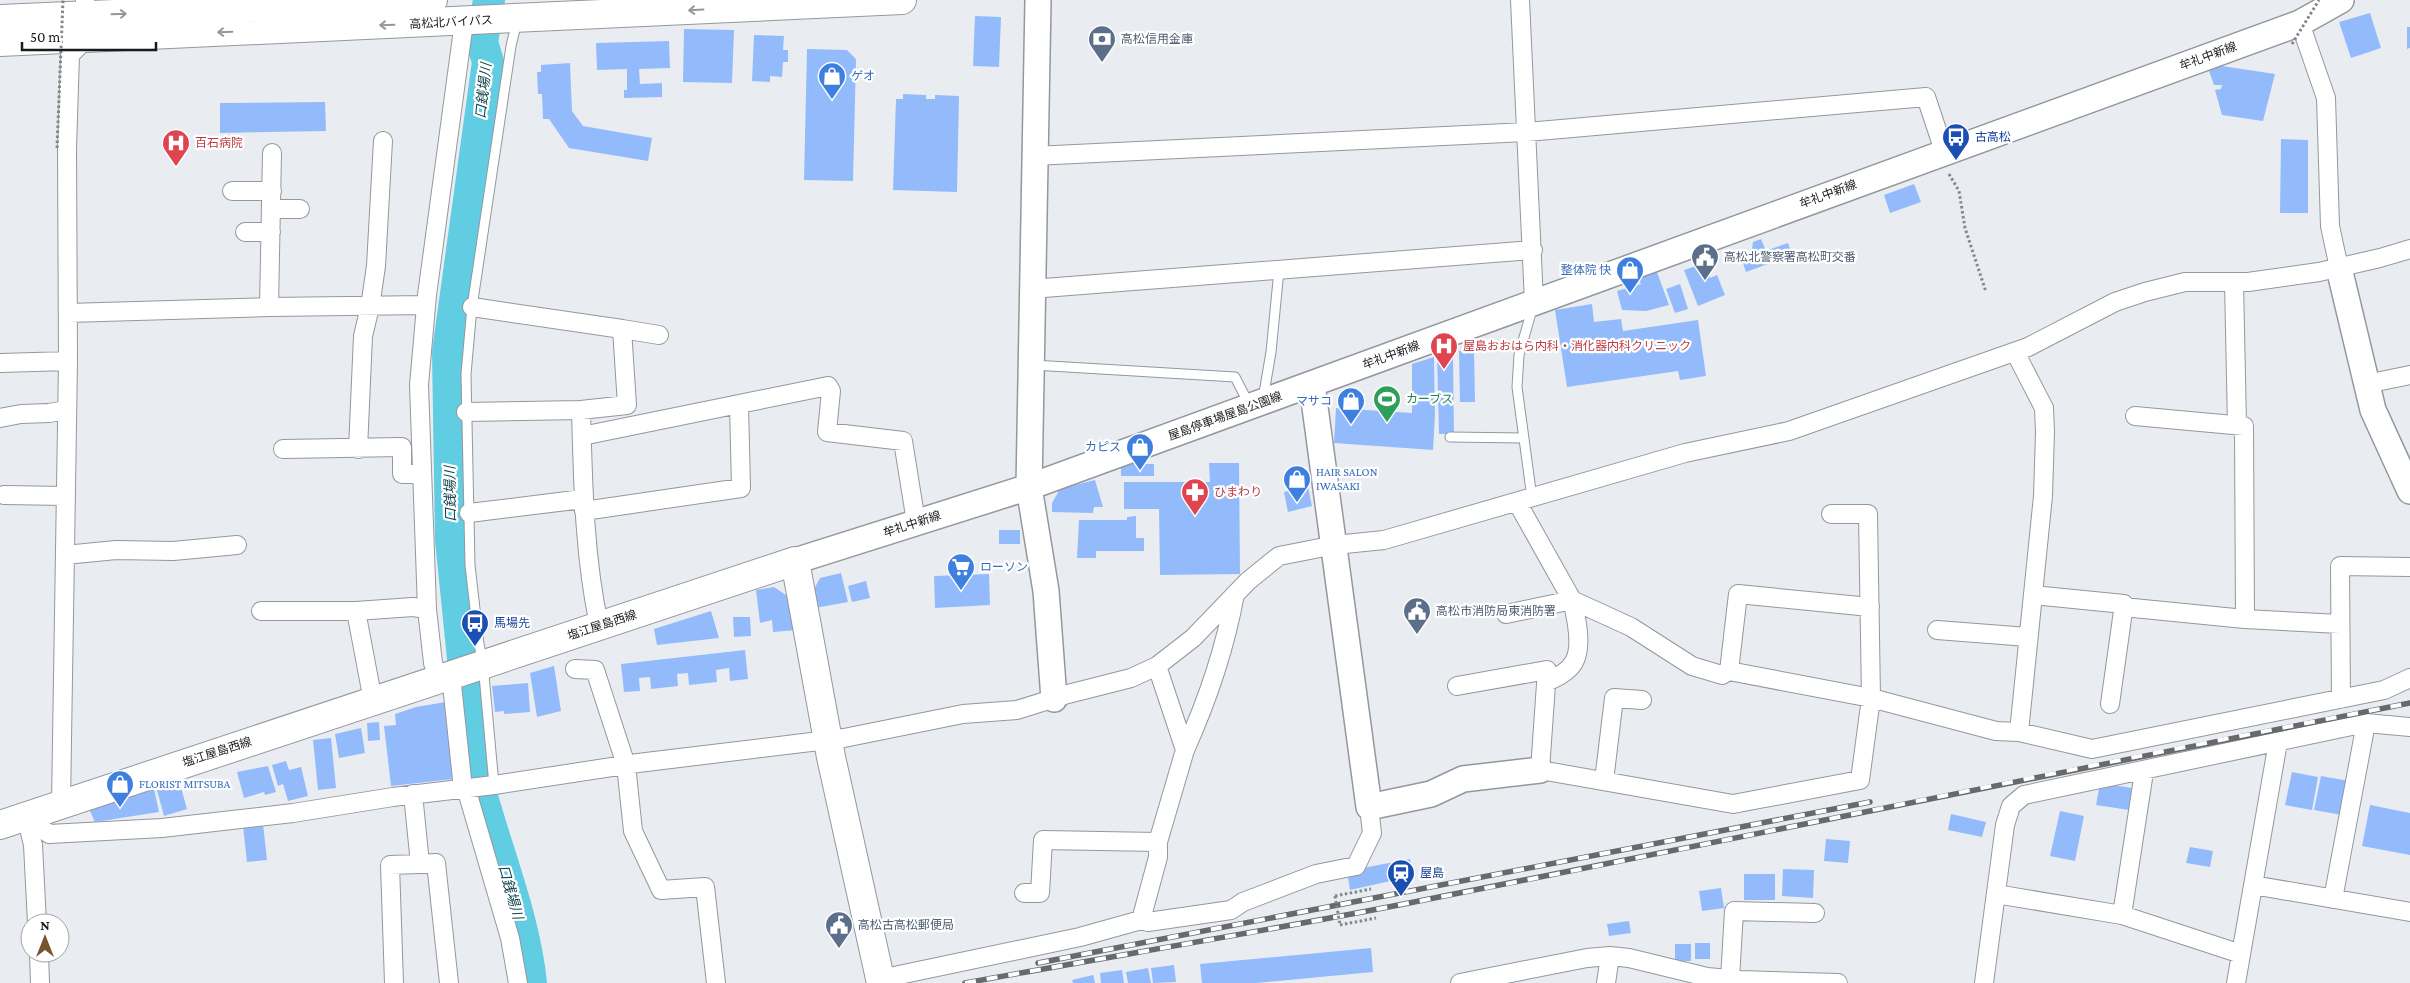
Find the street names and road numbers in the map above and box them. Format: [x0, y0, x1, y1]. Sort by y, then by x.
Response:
street label: 高松北バイパス [409, 13, 493, 31]
street label: 牟礼中新線 [2177, 39, 2239, 73]
street label: 牟礼中新線 [1797, 177, 1859, 211]
street label: 牟礼中新線 [1360, 338, 1422, 372]
street label: 屋島停車場屋島公園線 [1166, 389, 1284, 443]
street label: 牟礼中新線 [881, 508, 943, 540]
street label: 塩江屋島西線 [566, 607, 638, 643]
street label: 塩江屋島西線 [181, 734, 253, 770]

